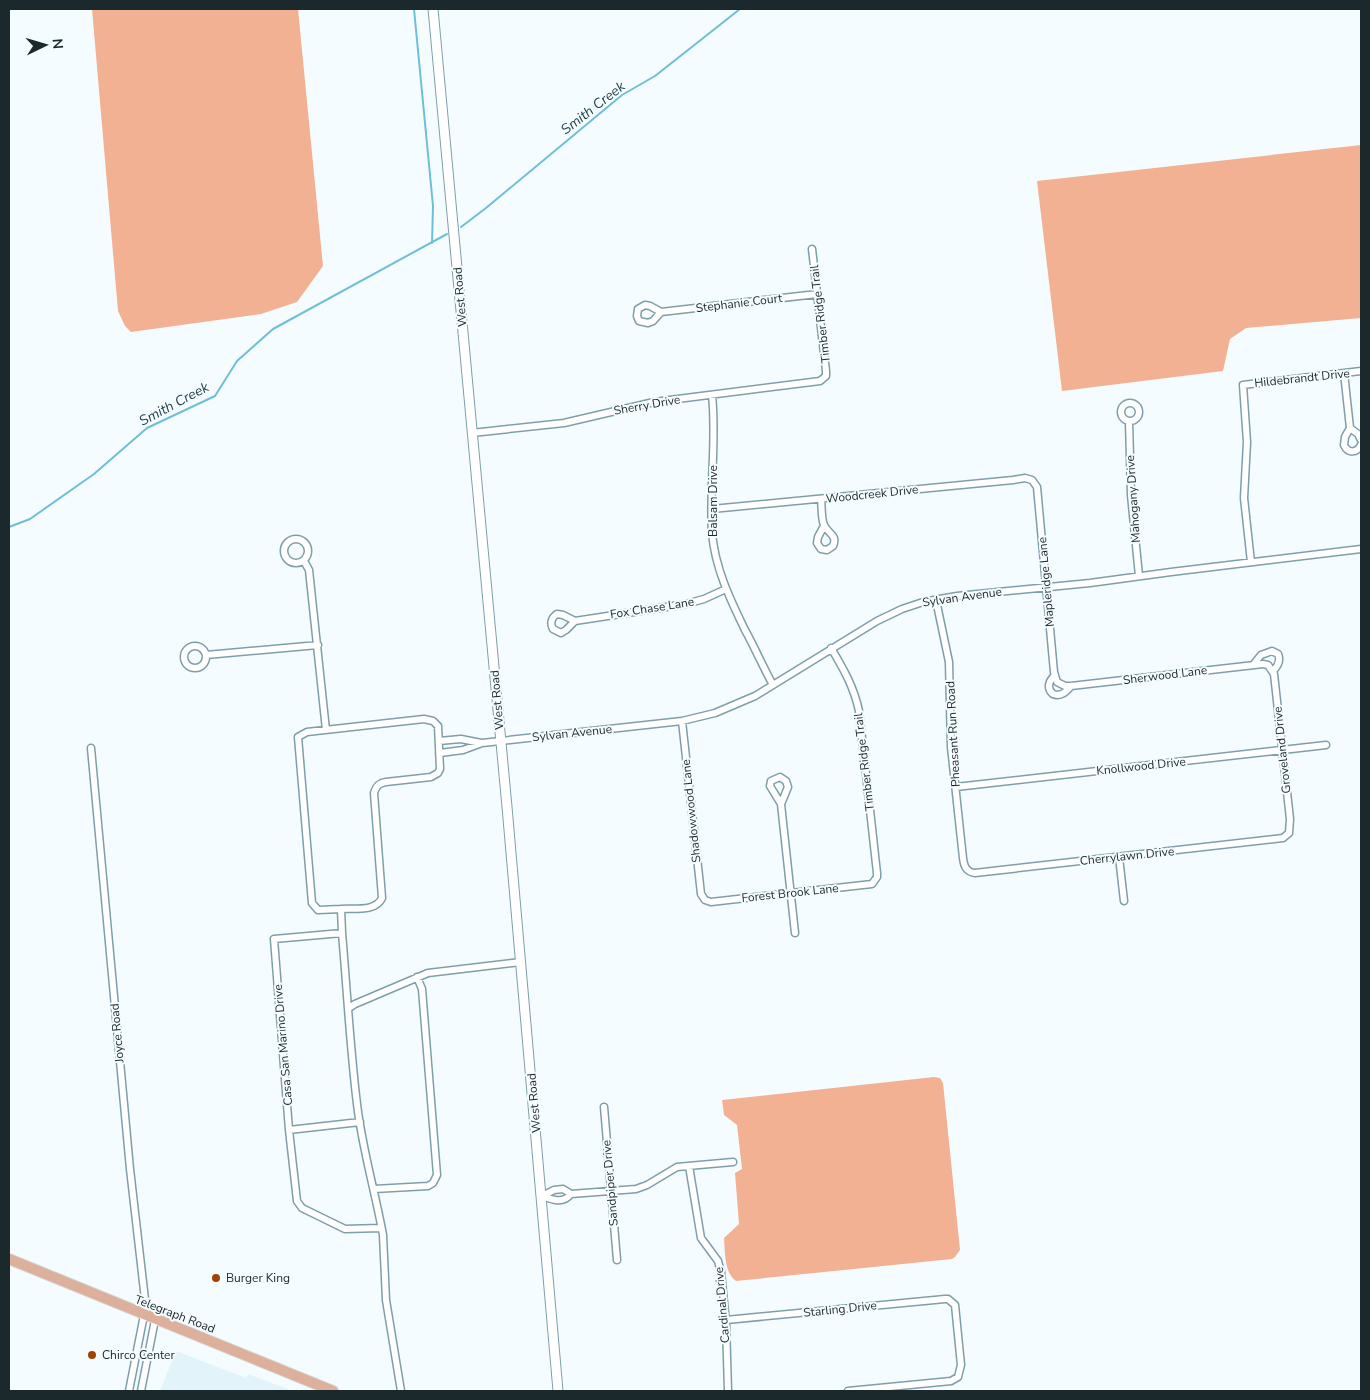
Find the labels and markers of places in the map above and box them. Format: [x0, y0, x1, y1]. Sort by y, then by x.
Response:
place label: Burger King [226, 1270, 290, 1286]
marker: Burger King [210, 1272, 222, 1284]
place label: Chirco Center [102, 1347, 175, 1363]
marker: Chirco Center [86, 1349, 98, 1361]

